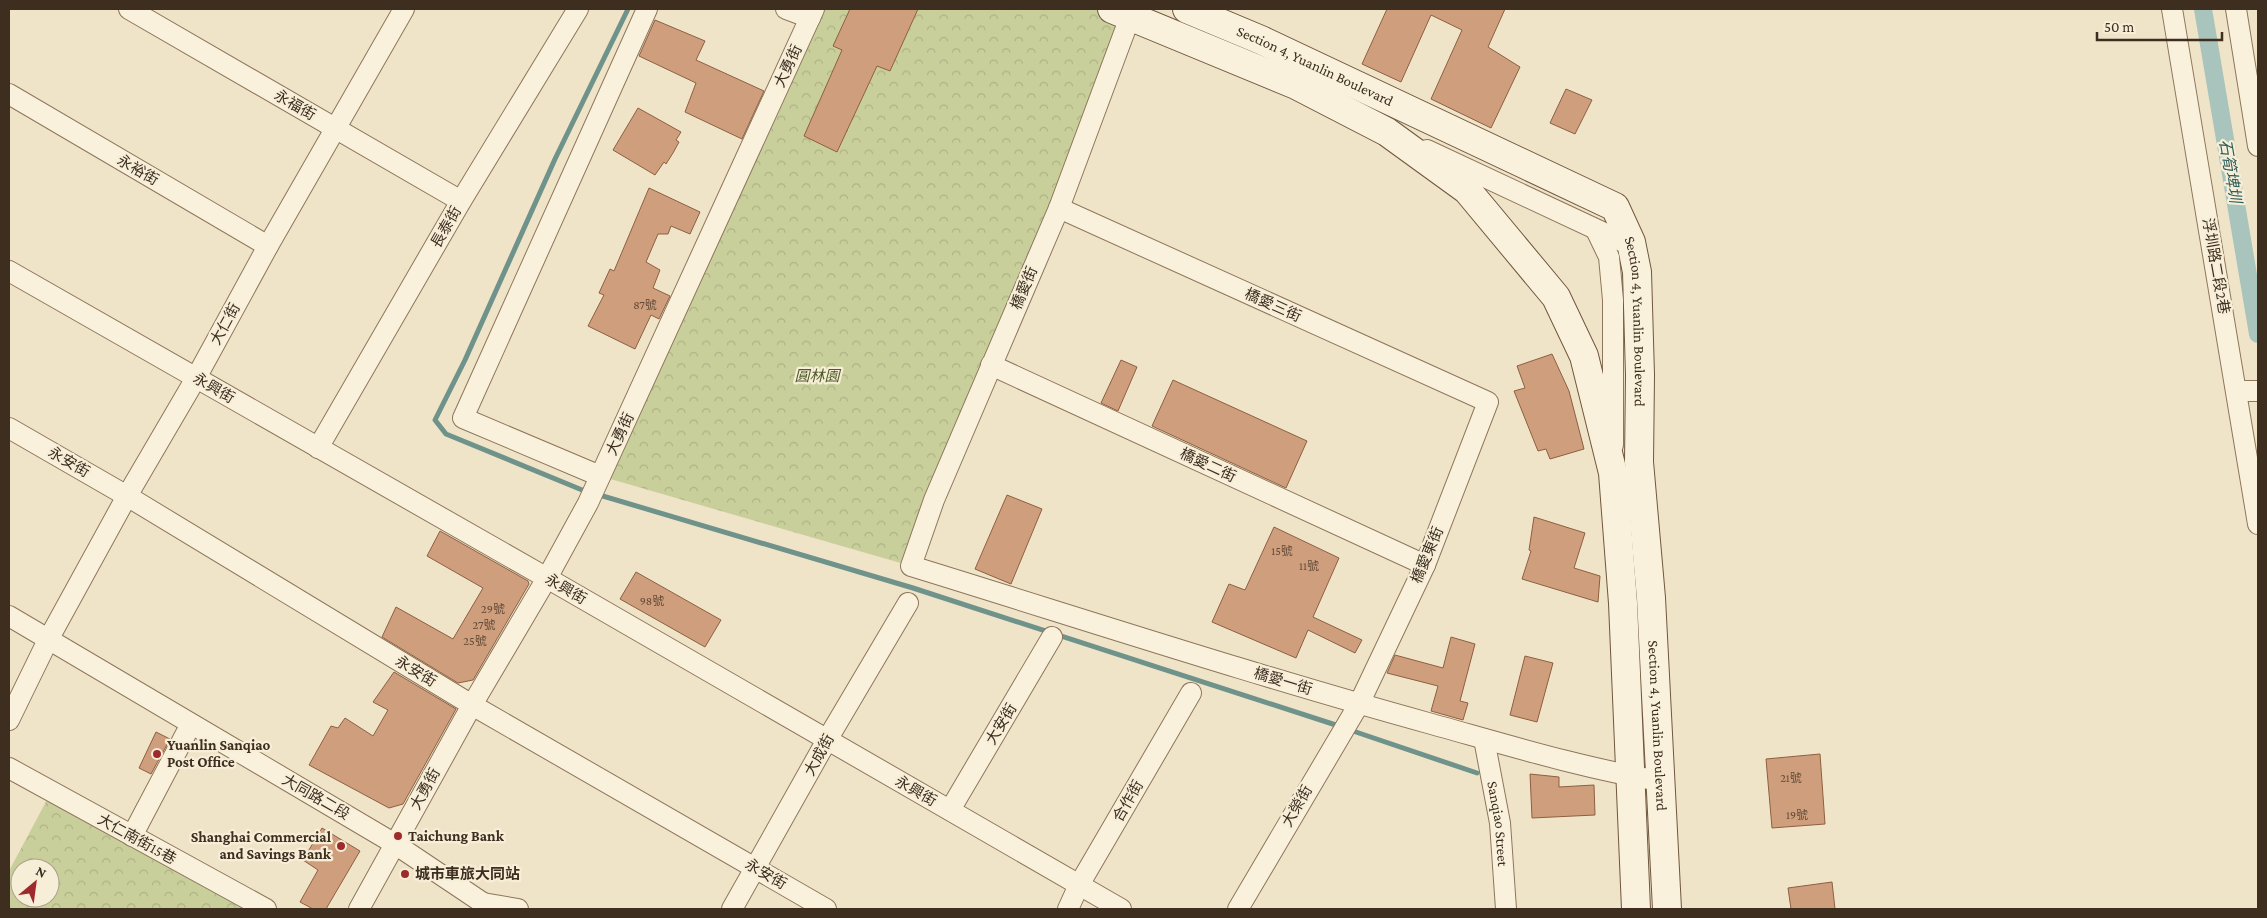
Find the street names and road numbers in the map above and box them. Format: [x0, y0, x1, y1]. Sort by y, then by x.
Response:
street label: Section 4, Yuanlin Boulevard [1234, 23, 1396, 109]
street label: 大勇街 [771, 42, 805, 90]
street label: 永福街 [272, 87, 318, 123]
street label: 永裕街 [115, 152, 161, 188]
street label: 長泰街 [427, 203, 464, 250]
street label: 浮圳路二段2巷 [2200, 217, 2232, 315]
street label: Section 4, Yuanlin Boulevard [1621, 234, 1648, 407]
street label: 橋愛街 [1008, 264, 1040, 312]
street label: 橋愛三街 [1242, 285, 1304, 325]
street label: 大仁街 [207, 300, 243, 348]
street label: 永興街 [191, 370, 237, 406]
street label: 大勇街 [603, 410, 637, 458]
street label: 永安街 [46, 444, 92, 480]
street label: 橋愛二街 [1177, 445, 1239, 485]
street label: 橋愛東街 [1408, 524, 1446, 586]
street label: 永興街 [543, 571, 589, 607]
street label: Section 4, Yuanlin Boulevard [1645, 640, 1670, 811]
street label: 永安街 [393, 653, 439, 689]
street label: 橋愛一街 [1252, 665, 1314, 697]
street label: 大安街 [983, 701, 1019, 747]
street label: 大成街 [801, 731, 837, 779]
street label: 大勇街 [407, 765, 443, 813]
street label: 大同路二段 [280, 771, 352, 823]
street label: 永興街 [893, 773, 939, 809]
street label: 合作街 [1110, 778, 1146, 824]
street label: Sanqiao Street [1484, 780, 1511, 868]
street label: 大榮街 [1279, 783, 1315, 829]
street label: 大仁南街15巷 [95, 811, 179, 867]
street label: 永安街 [743, 856, 789, 892]

